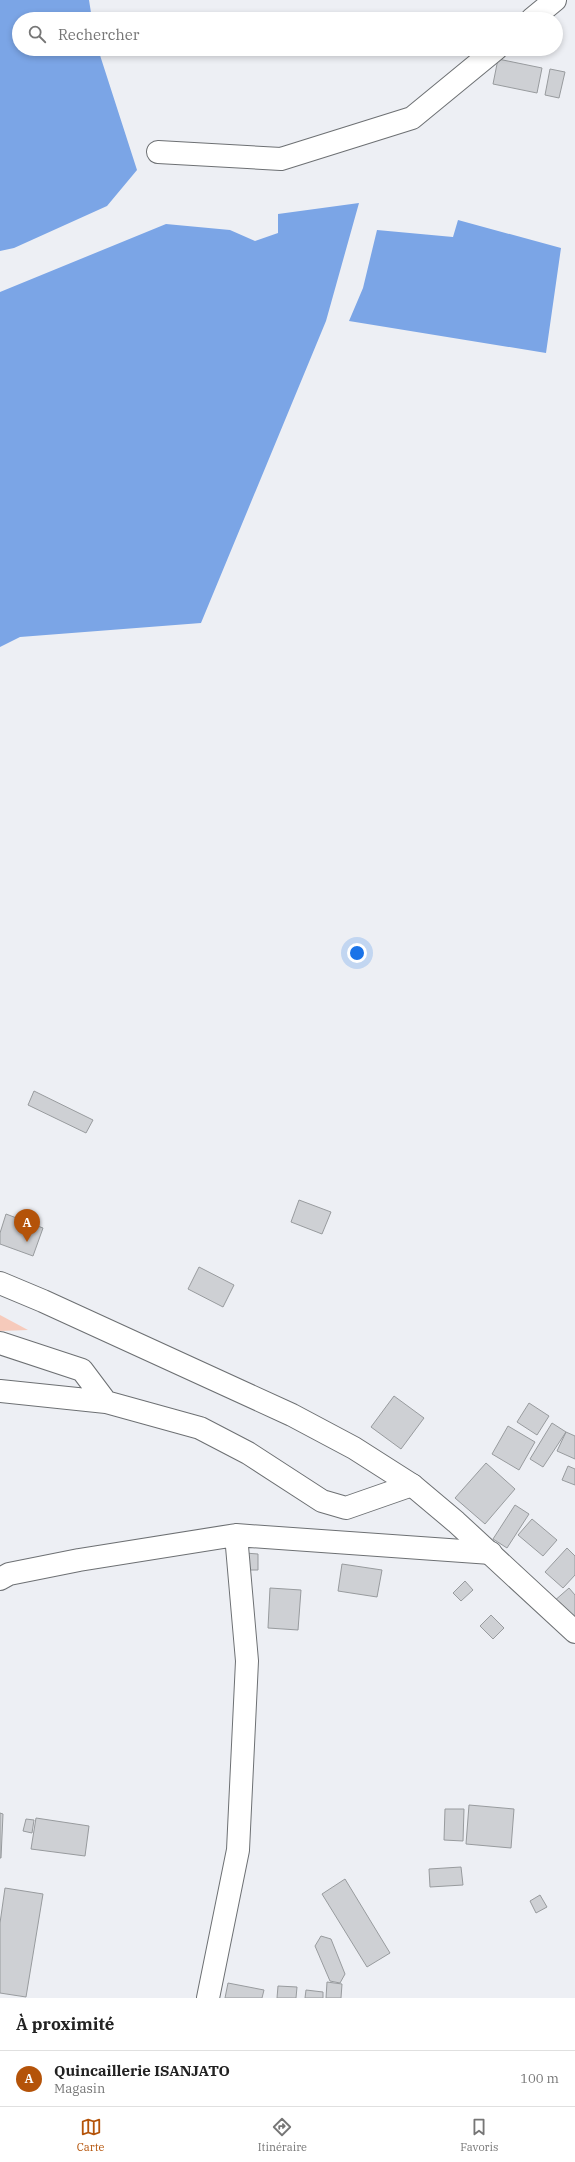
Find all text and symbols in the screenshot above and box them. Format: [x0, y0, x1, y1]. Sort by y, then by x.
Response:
search box [12, 12, 563, 56]
icon: search [26, 23, 48, 45]
text: Rechercher [58, 25, 139, 44]
your location [347, 943, 367, 963]
pin: A [14, 1209, 40, 1242]
text: À proximité [16, 2013, 114, 2035]
text: Quincaillerie ISANJATO [54, 2061, 230, 2080]
text: A [24, 2070, 34, 2087]
text: 100 m [520, 2070, 559, 2087]
text: Magasin [54, 2080, 105, 2097]
tab: Carte [77, 2116, 104, 2154]
tab: Itinéraire [258, 2116, 307, 2154]
tab: Favoris [460, 2116, 498, 2154]

